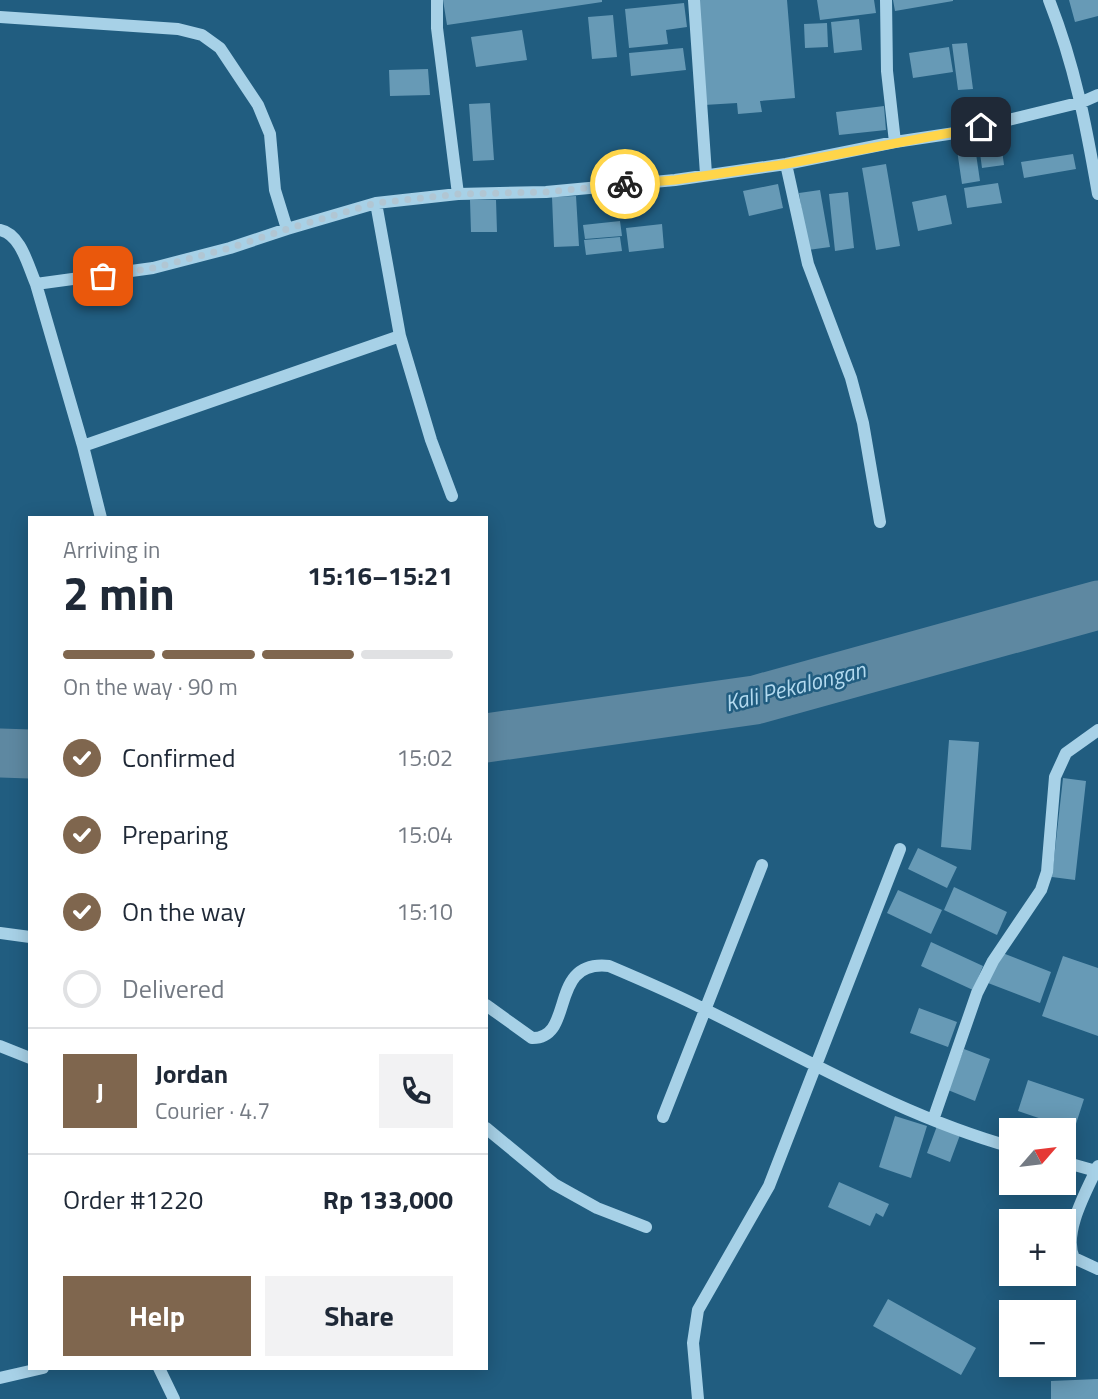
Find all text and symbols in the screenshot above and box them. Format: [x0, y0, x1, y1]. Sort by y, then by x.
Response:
pin [951, 97, 1011, 157]
icon: home [962, 108, 1000, 146]
courier [590, 149, 660, 219]
icon: bike [606, 165, 644, 203]
pin [73, 246, 133, 306]
icon: bag [84, 257, 122, 295]
text: Arriving in [63, 532, 160, 567]
text: 15:16–15:21 [307, 556, 453, 595]
text: 2 min [63, 558, 175, 628]
water label: Kali Pekalongan [721, 651, 870, 720]
text: On the way · 90 m [63, 669, 238, 704]
text: Confirmed [122, 738, 236, 777]
icon: check [63, 739, 101, 777]
text: 15:02 [396, 740, 453, 775]
text: Preparing [122, 815, 228, 854]
icon: check [63, 816, 101, 854]
text: 15:04 [396, 817, 453, 852]
text: On the way [122, 892, 246, 931]
icon: check [63, 893, 101, 931]
text: 15:10 [396, 894, 453, 929]
text: Delivered [122, 969, 225, 1008]
text: Jordan [155, 1054, 228, 1093]
button: phone [379, 1054, 453, 1128]
text: J [96, 1072, 104, 1111]
text: Courier · 4.7 [155, 1093, 270, 1128]
north arrow [999, 1118, 1076, 1195]
map controls [999, 1118, 1076, 1377]
text: Order #1220 [63, 1180, 203, 1219]
text: Rp 133,000 [323, 1180, 453, 1219]
button: + [999, 1209, 1076, 1286]
button: Help [63, 1276, 251, 1356]
button: Share [265, 1276, 453, 1356]
button: − [999, 1300, 1076, 1377]

